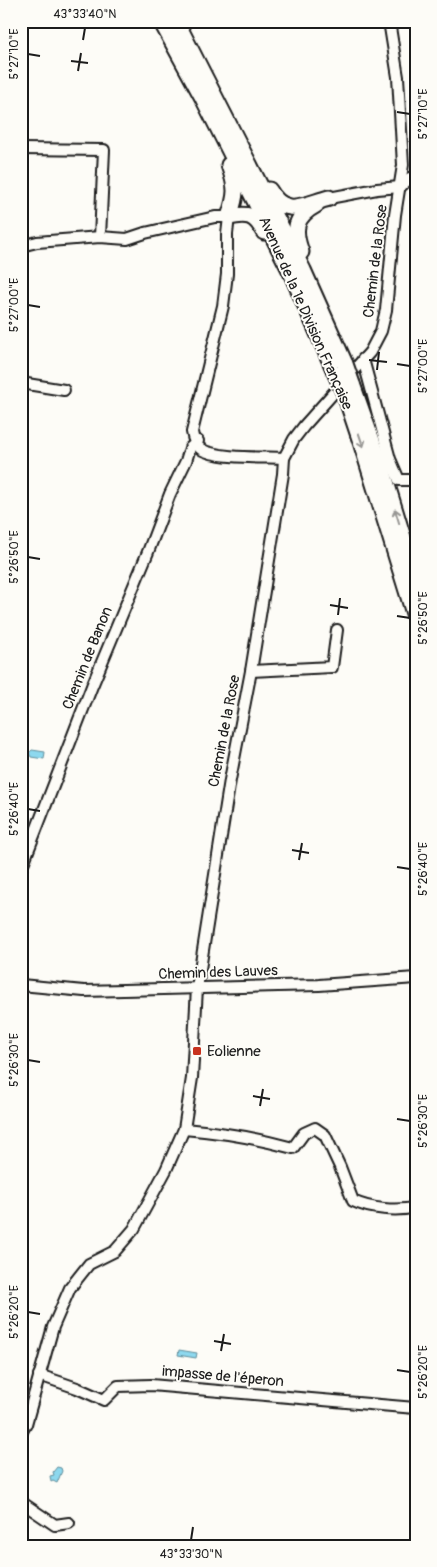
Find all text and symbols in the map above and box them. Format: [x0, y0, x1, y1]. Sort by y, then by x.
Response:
text: 43°33'40"N [54, 7, 116, 22]
text: 5°27'10"E [7, 28, 22, 80]
text: 5°27'10"E [416, 88, 431, 140]
street label: Chemin de la Rose [359, 203, 392, 319]
street label: Avenue de la 1e Division Française [254, 214, 357, 413]
text: 5°27'00"E [7, 278, 22, 332]
text: 5°27'00"E [416, 339, 431, 393]
one-way arrow [357, 432, 366, 447]
one-way arrow [391, 509, 401, 525]
text: 5°26'50"E [7, 530, 22, 584]
text: 5°26'50"E [416, 591, 431, 645]
street label: Chemin de Banon [58, 604, 117, 713]
street label: Chemin de la Rose [204, 673, 245, 789]
text: 5°26'40"E [7, 782, 22, 836]
text: 5°26'40"E [416, 842, 431, 896]
street label: Chemin des Lauves [158, 961, 278, 984]
text: 5°26'30"E [7, 1033, 22, 1087]
place label: Eolienne [207, 1042, 261, 1061]
marker: Eolienne [191, 1045, 203, 1057]
text: 5°26'30"E [416, 1094, 431, 1148]
text: 5°26'20"E [7, 1285, 22, 1339]
text: 5°26'20"E [416, 1345, 431, 1399]
street label: impasse de l'éperon [161, 1362, 285, 1391]
text: 43°33'30"N [160, 1547, 222, 1562]

